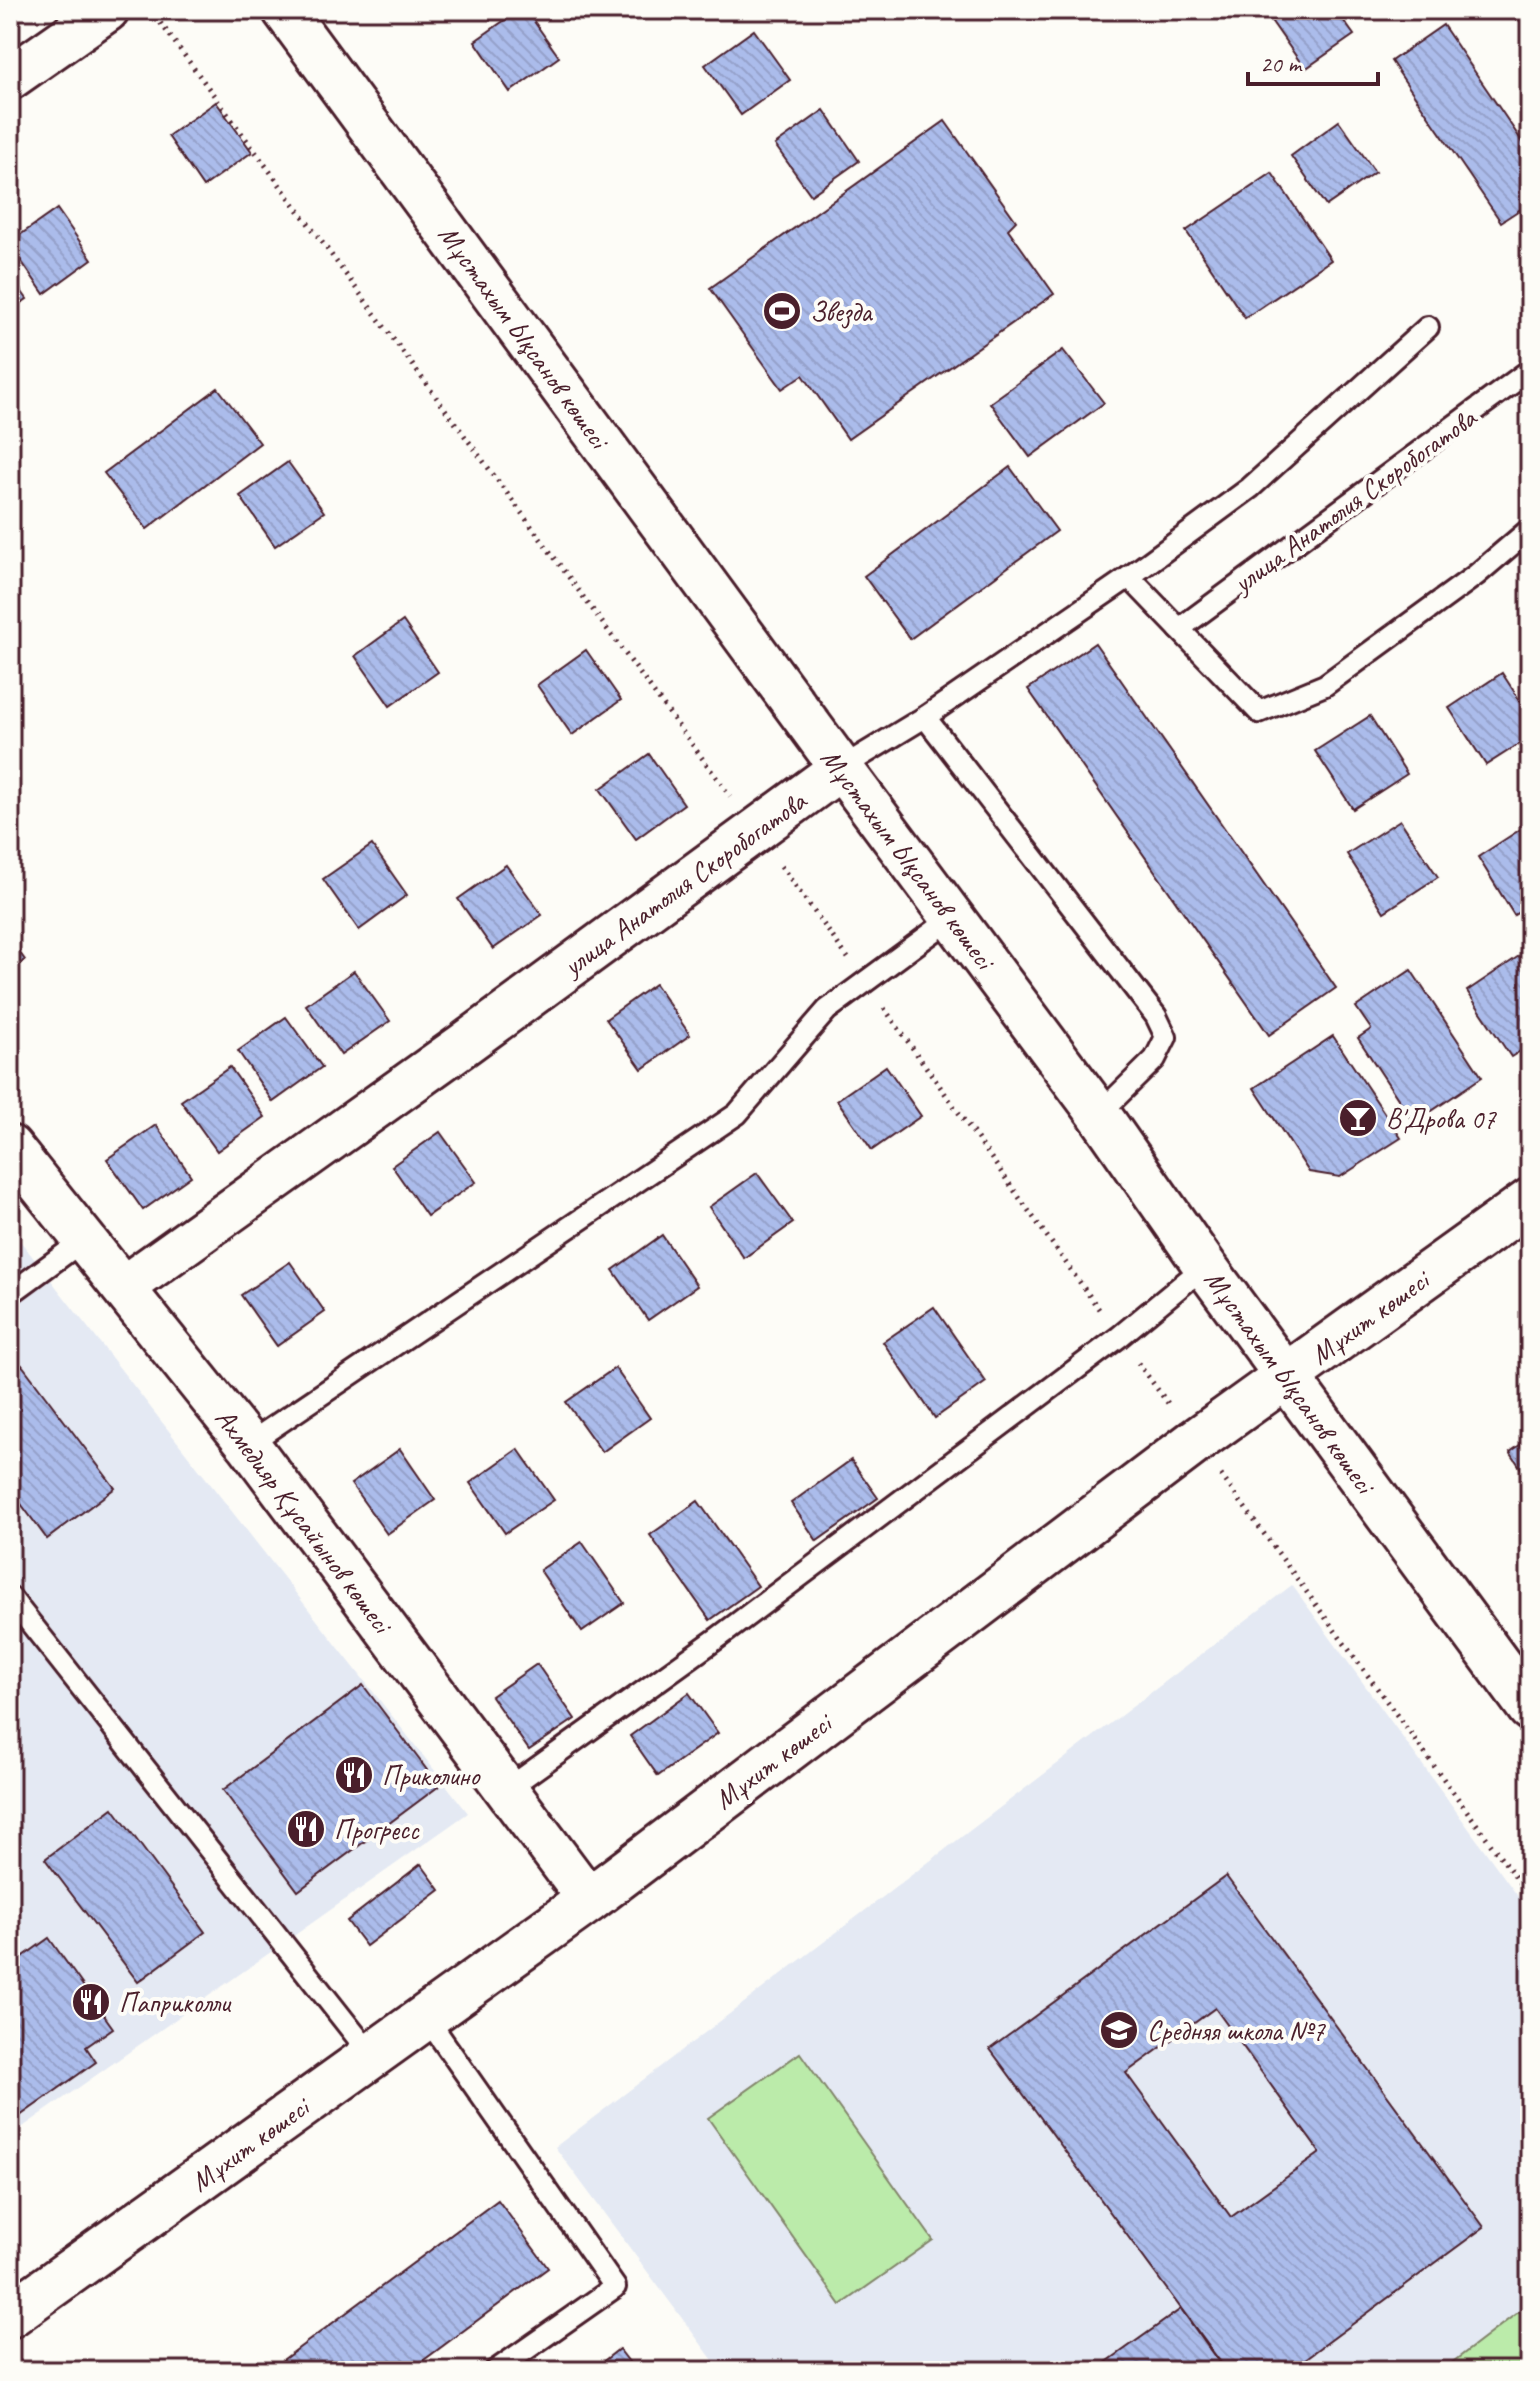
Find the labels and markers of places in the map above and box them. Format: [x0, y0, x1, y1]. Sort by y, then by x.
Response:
sports icon: Звезда [761, 290, 803, 332]
place label: Звезда [810, 294, 873, 329]
bar icon: В'Дрова 07 [1337, 1097, 1379, 1139]
place label: В'Дрова 07 [1386, 1101, 1497, 1136]
restaurant icon: Приколино [333, 1754, 375, 1796]
place label: Приколино [382, 1758, 482, 1793]
restaurant icon: Прогресс [285, 1808, 327, 1850]
place label: Прогресс [334, 1812, 420, 1847]
restaurant icon: Паприколли [70, 1981, 112, 2023]
place label: Паприколли [119, 1985, 232, 2020]
school or university icon: Средняя школа №7 [1098, 2009, 1140, 2051]
place label: Средняя школа №7 [1147, 2013, 1326, 2048]

